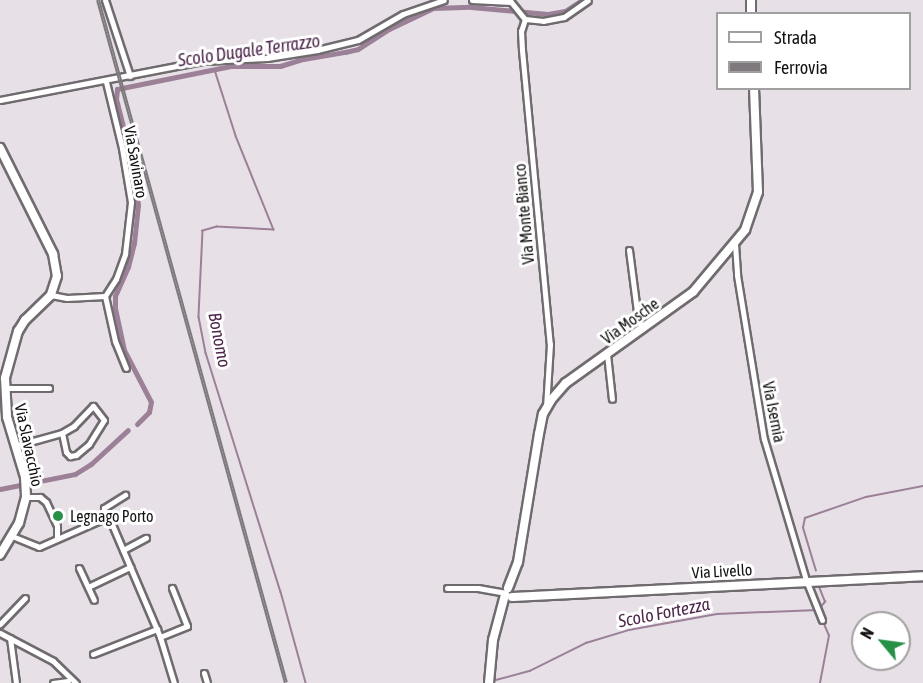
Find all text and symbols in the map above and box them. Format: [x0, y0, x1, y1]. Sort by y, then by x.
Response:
legend [716, 12, 911, 90]
text: Strada [774, 27, 817, 48]
water label: Scolo Dugale Terrazzo [177, 30, 321, 72]
text: Ferrovia [774, 57, 828, 78]
street label: Via Savinaro [120, 124, 152, 200]
street label: Via Monte Bianco [510, 163, 538, 265]
street label: Via Mosche [598, 294, 662, 348]
water label: Bonomo [203, 311, 235, 369]
street label: Via Isernia [759, 380, 789, 444]
street label: Via Slavacchio [11, 402, 47, 488]
place label: Legnago Porto [70, 506, 154, 526]
marker: Legnago Porto [51, 509, 65, 523]
street label: Via Livello [691, 560, 753, 582]
water label: Scolo Fortezza [616, 594, 712, 632]
north arrow [851, 611, 911, 671]
text: N [857, 625, 877, 642]

